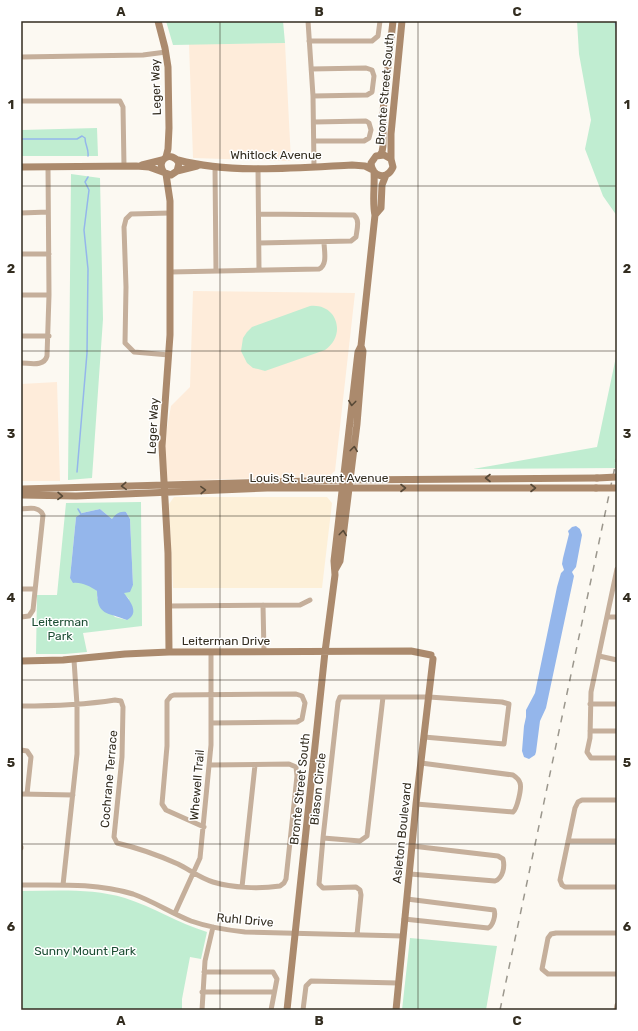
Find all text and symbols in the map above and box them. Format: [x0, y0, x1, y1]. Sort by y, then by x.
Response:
text: A [116, 4, 126, 19]
text: B [314, 4, 324, 19]
text: C [512, 4, 522, 19]
street label: Bronte Street South [373, 33, 397, 145]
street label: Leger Way [148, 58, 164, 116]
text: 1 [8, 97, 14, 112]
text: 1 [624, 97, 630, 112]
street label: Whitlock Avenue [230, 148, 322, 162]
text: 2 [7, 261, 15, 276]
text: 2 [623, 261, 631, 276]
street label: Leger Way [145, 397, 161, 455]
one-way arrow [347, 400, 356, 406]
text: 3 [7, 426, 16, 441]
text: 3 [623, 426, 632, 441]
one-way arrow [349, 446, 358, 452]
street label: Louis St. Laurent Avenue [249, 471, 389, 485]
one-way arrow [485, 474, 491, 482]
one-way arrow [121, 481, 127, 490]
one-way arrow [400, 484, 406, 492]
one-way arrow [530, 484, 536, 492]
one-way arrow [200, 486, 206, 494]
one-way arrow [57, 492, 63, 500]
one-way arrow [339, 530, 348, 536]
text: 4 [7, 590, 16, 605]
text: 4 [623, 590, 632, 605]
park label: Leiterman Park [32, 615, 88, 643]
street label: Leiterman Drive [182, 634, 271, 648]
street label: Cochrane Terrace [98, 729, 120, 828]
street label: Bronte Street South [287, 733, 313, 845]
street label: Whewell Trail [187, 749, 207, 821]
street label: Biason Circle [307, 752, 329, 826]
text: 5 [7, 755, 15, 770]
text: 5 [623, 755, 631, 770]
street label: Asleton Boulevard [390, 782, 414, 884]
street label: Ruhl Drive [216, 911, 274, 929]
text: 6 [7, 919, 16, 934]
text: 6 [623, 919, 632, 934]
park label: Sunny Mount Park [34, 944, 137, 958]
text: A [116, 1013, 126, 1028]
text: B [314, 1013, 324, 1028]
text: C [512, 1013, 522, 1028]

